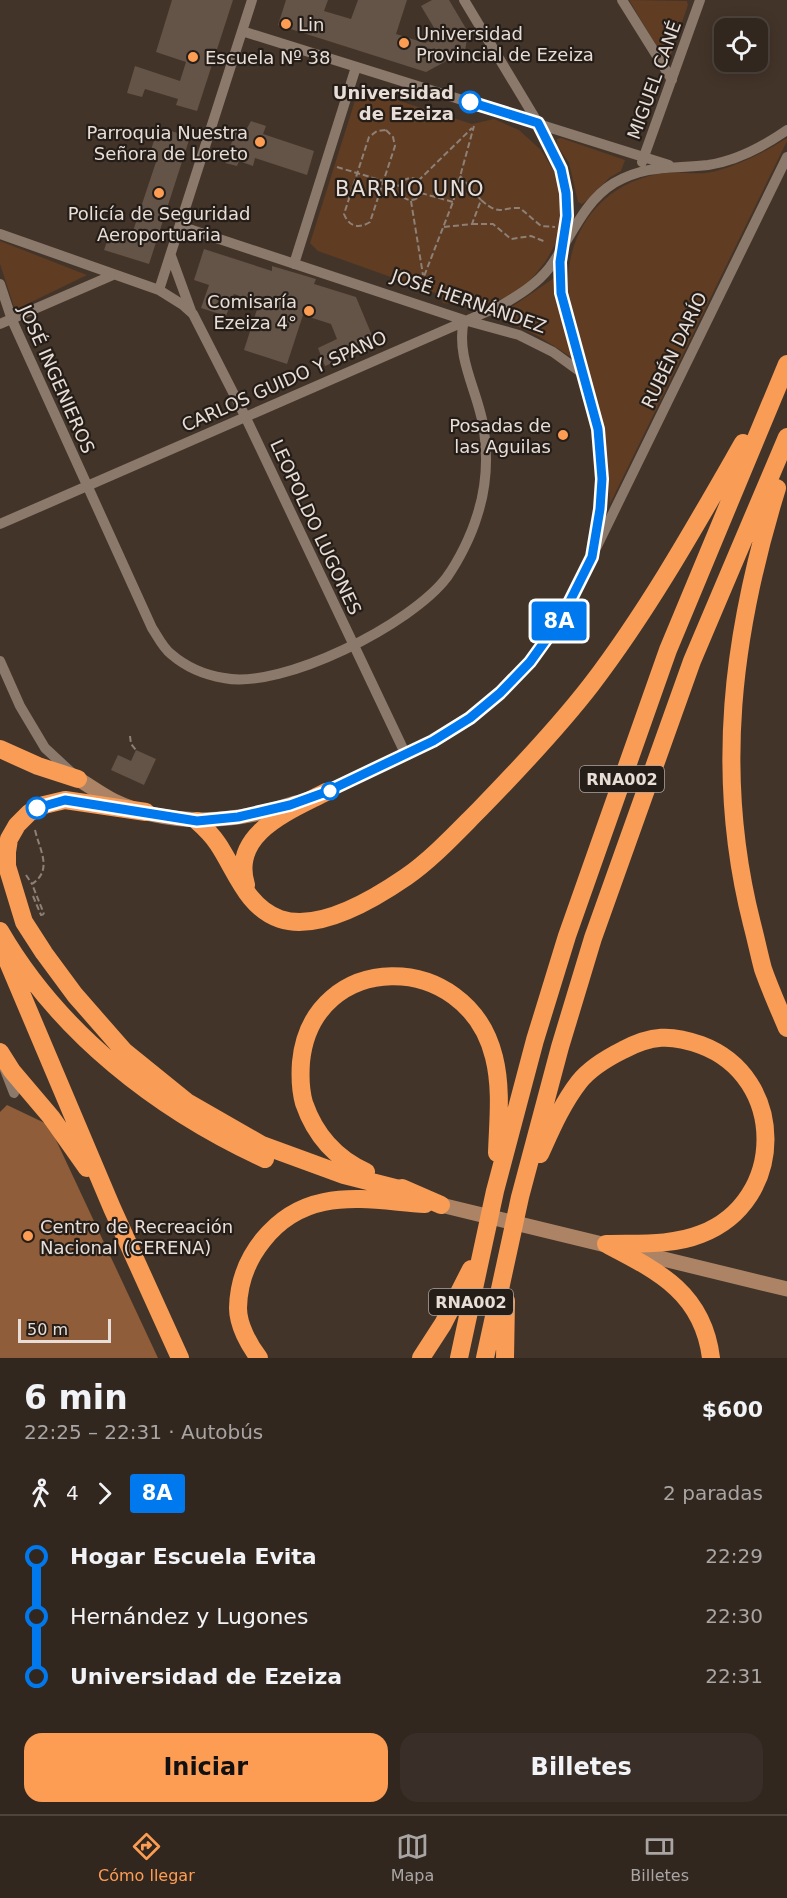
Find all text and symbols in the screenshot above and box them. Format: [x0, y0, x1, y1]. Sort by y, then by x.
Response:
place label: Lin [298, 14, 324, 35]
marker: Lin [279, 17, 293, 31]
street label: MIGUEL CANÉ [623, 18, 685, 142]
map controls [714, 18, 768, 72]
button: locate [714, 18, 768, 72]
place label: Universidad Provincial de Ezeiza [416, 23, 594, 65]
marker: Universidad Provincial de Ezeiza [397, 36, 411, 50]
place label: Escuela Nº 38 [205, 47, 330, 68]
marker: Escuela Nº 38 [186, 50, 200, 64]
place label: Universidad de Ezeiza [333, 82, 454, 124]
marker: Universidad de Ezeiza [459, 91, 481, 113]
place label: Parroquia Nuestra Señora de Loreto [86, 122, 248, 164]
marker: Parroquia Nuestra Señora de Loreto [253, 135, 267, 149]
district label: BARRIO UNO [335, 177, 485, 201]
marker: Policía de Seguridad Aeroportuaria [152, 186, 166, 200]
place label: Policía de Seguridad Aeroportuaria [68, 203, 250, 245]
street label: JOSÉ HERNÁNDEZ [388, 264, 549, 337]
street label: RUBÉN DARÍO [637, 289, 711, 411]
place label: Comisaría Ezeiza 4° [207, 291, 297, 333]
street label: JOSÉ INGENIEROS [14, 301, 99, 457]
marker: Comisaría Ezeiza 4° [302, 304, 316, 318]
street label: CARLOS GUIDO Y SPANO [178, 326, 390, 436]
place label: Posadas de las Aguilas [449, 415, 551, 457]
marker: Posadas de las Aguilas [556, 428, 570, 442]
street label: LEOPOLDO LUGONES [266, 436, 366, 618]
line badge: 8A [532, 602, 586, 640]
text: 8A [544, 609, 574, 633]
road number: RNA002 [580, 766, 664, 792]
unlabelled marker [321, 782, 339, 800]
unlabelled marker [26, 797, 48, 819]
place label: Centro de Recreación Nacional (CERENA) [40, 1216, 233, 1258]
marker: Centro de Recreación Nacional (CERENA) [21, 1229, 35, 1243]
road number: RNA002 [429, 1289, 513, 1315]
scale bar [18, 1316, 111, 1344]
text: 50 m [27, 1320, 68, 1339]
text: 6 min [24, 1378, 128, 1417]
text: $600 [702, 1397, 763, 1422]
text: 22:25 – 22:31 · Autobús [24, 1420, 263, 1444]
icon: walk [24, 1477, 57, 1510]
icon: forward [88, 1477, 121, 1510]
text: 4 [66, 1481, 79, 1505]
text: 8A [142, 1481, 173, 1505]
text: 2 paradas [663, 1481, 763, 1505]
text: Hogar Escuela Evita [70, 1544, 317, 1569]
text: 22:29 [705, 1544, 763, 1568]
text: Hernández y Lugones [70, 1604, 308, 1629]
text: 22:30 [705, 1604, 763, 1628]
text: Universidad de Ezeiza [70, 1664, 342, 1689]
text: 22:31 [705, 1664, 763, 1688]
button: Iniciar [24, 1733, 388, 1802]
button: Billetes [400, 1733, 763, 1802]
tab: Cómo llegar [98, 1830, 195, 1885]
tab: Mapa [391, 1830, 434, 1885]
tab: Billetes [630, 1830, 689, 1885]

